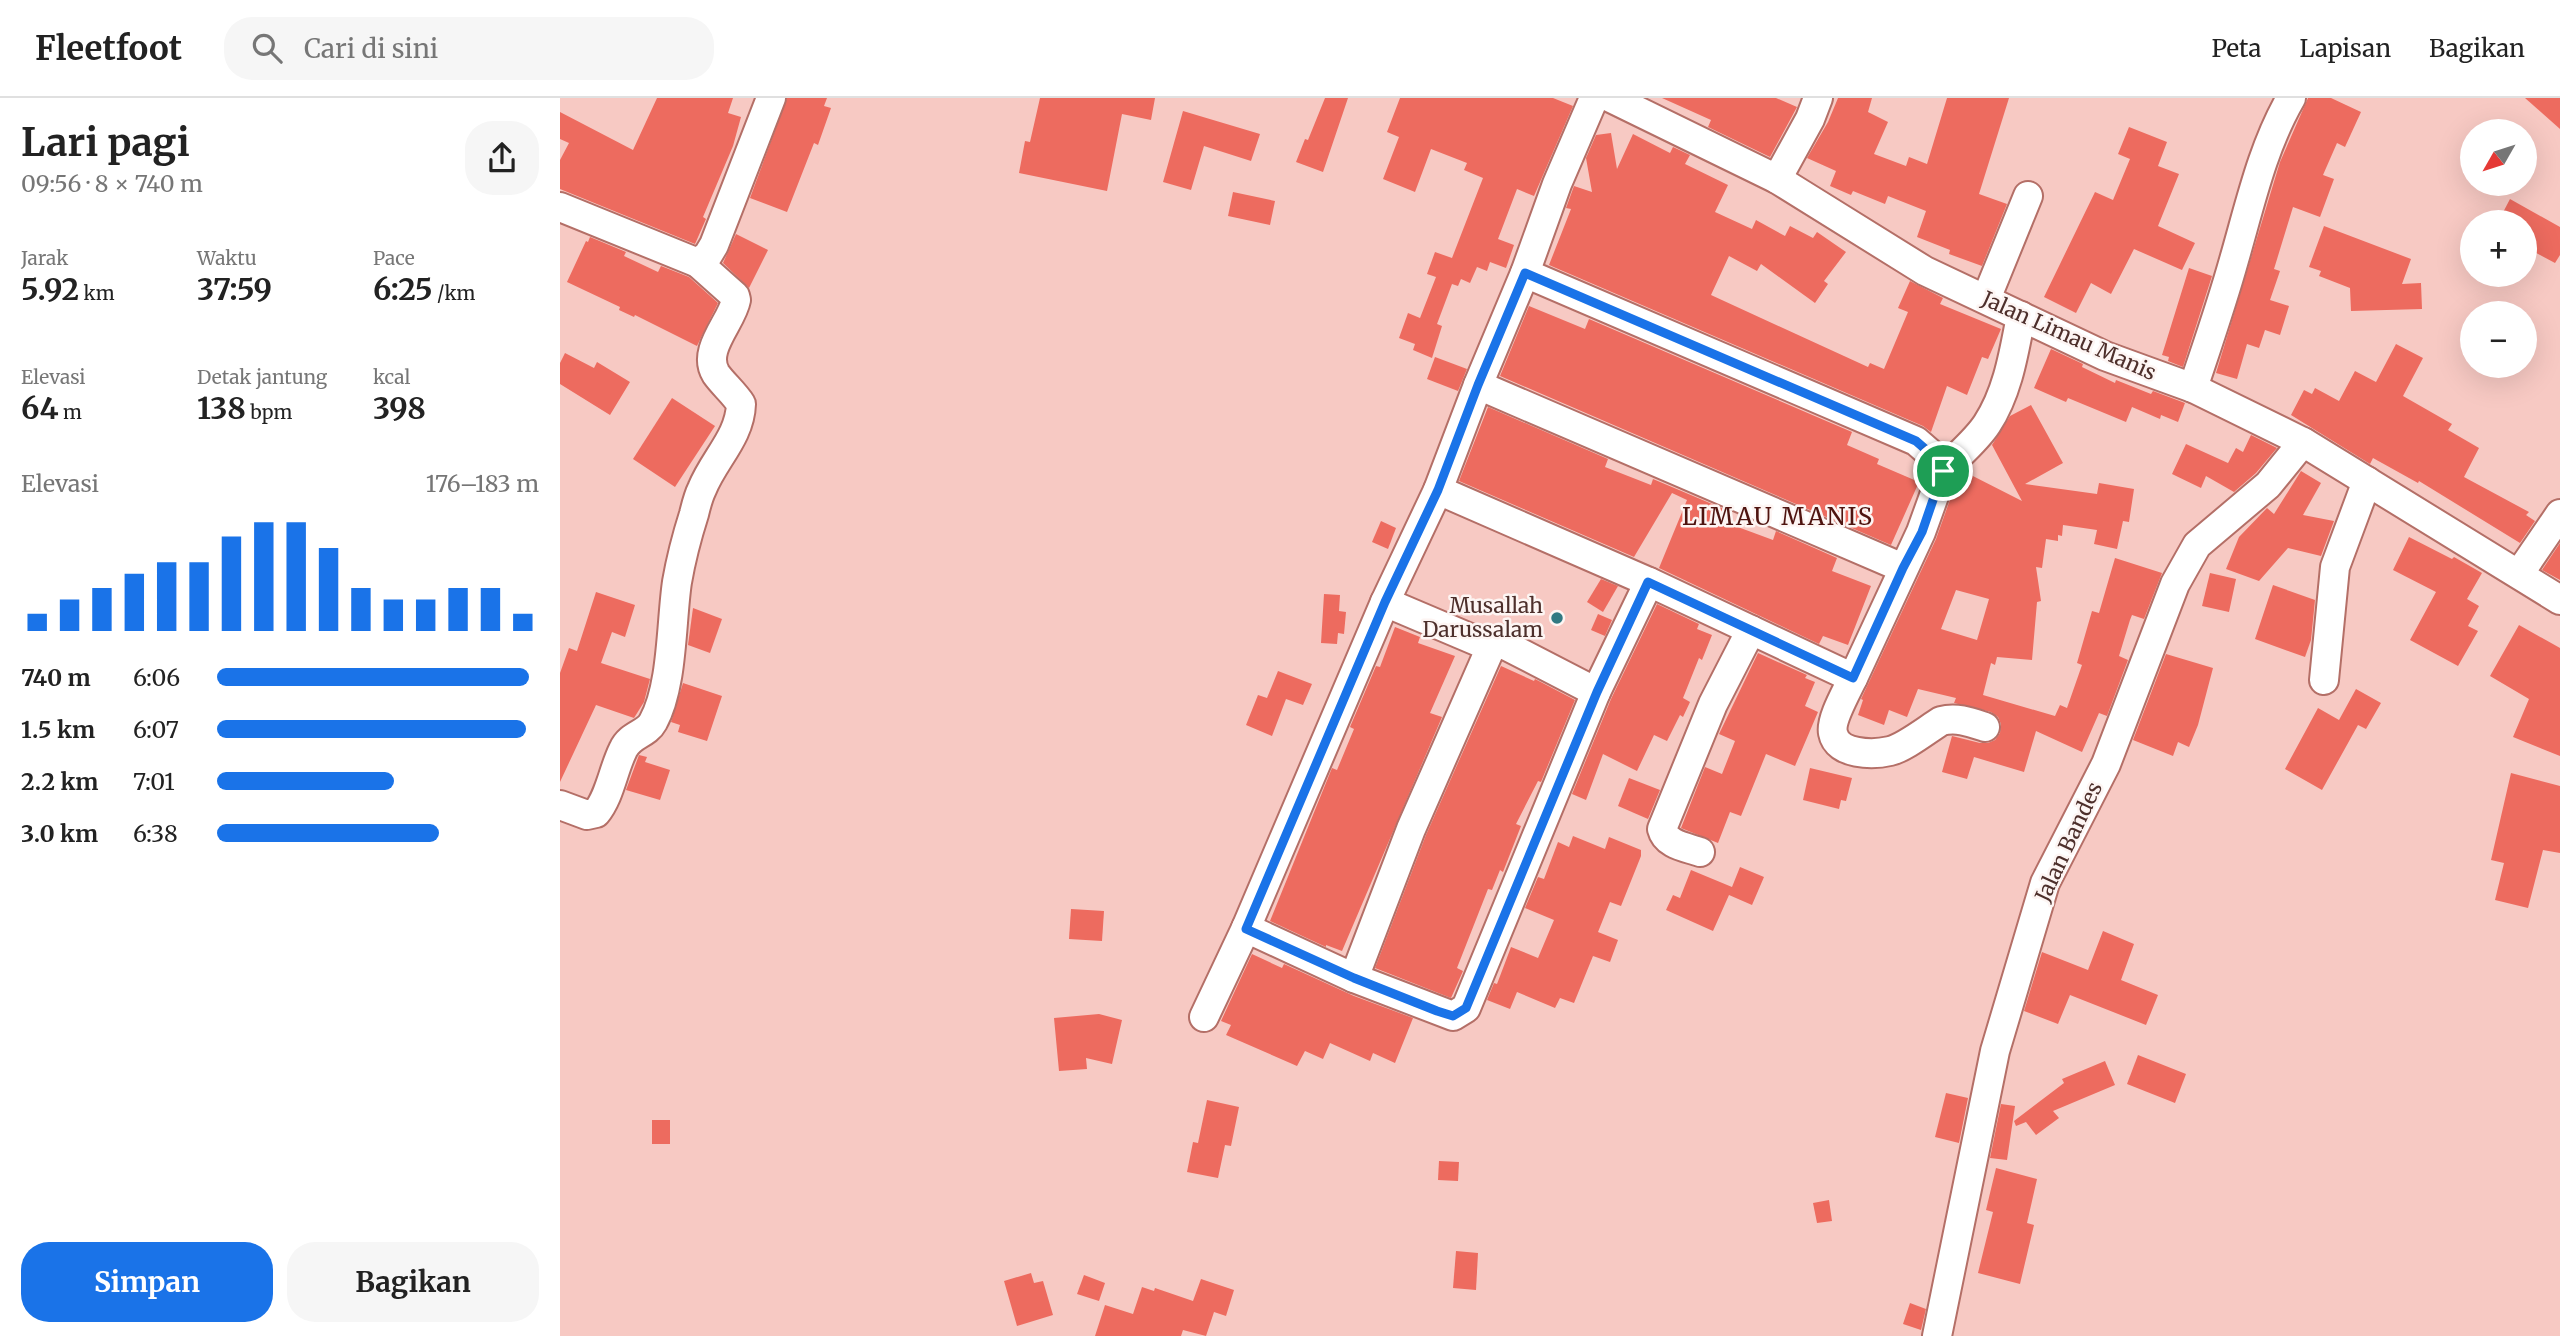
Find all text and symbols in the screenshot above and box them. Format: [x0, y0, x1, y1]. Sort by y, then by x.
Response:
search box [224, 17, 714, 80]
text: Fleetfoot [35, 28, 182, 69]
icon: search [248, 29, 286, 67]
text: Cari di sini [304, 32, 438, 65]
text: Peta [2211, 33, 2261, 64]
text: Lapisan [2299, 33, 2391, 64]
text: Bagikan [2429, 33, 2525, 64]
text: Lari pagi [21, 119, 190, 166]
north arrow [2460, 119, 2538, 196]
map controls [2460, 119, 2537, 378]
button: share [465, 121, 539, 195]
text: 09:56 · 8 × 740 m [21, 169, 203, 198]
button: + [2460, 210, 2537, 287]
text: Jarak [21, 246, 68, 270]
text: Waktu [197, 246, 257, 270]
text: Pace [373, 246, 415, 270]
text: 5.92 [21, 270, 79, 308]
text: 37:59 [197, 270, 272, 308]
text: 6:25 [373, 270, 433, 308]
text: km [79, 281, 115, 305]
text: /km [433, 281, 475, 305]
street label: Jalan Limau Manis [1977, 285, 2161, 386]
button: − [2460, 301, 2537, 378]
text: Elevasi [21, 365, 85, 389]
text: Detak jantung [197, 365, 327, 389]
text: kcal [373, 365, 410, 389]
text: 64 [21, 389, 59, 427]
text: 138 [197, 389, 246, 427]
text: 398 [373, 389, 426, 427]
text: m [59, 400, 82, 424]
text: bpm [246, 400, 292, 424]
pin [1913, 441, 1973, 501]
icon: arrive [1924, 452, 1962, 490]
text: Elevasi [21, 469, 99, 498]
text: 176–183 m [426, 469, 539, 498]
district label: LIMAU MANIS [1682, 501, 1874, 532]
place label: Musallah Darussalam [1422, 592, 1543, 643]
marker: Musallah Darussalam [1549, 610, 1565, 626]
text: 740 m [21, 663, 91, 692]
text: 6:06 [133, 663, 180, 692]
text: 1.5 km [21, 715, 95, 744]
text: 6:07 [133, 715, 179, 744]
text: 2.2 km [21, 767, 99, 796]
text: 7:01 [133, 767, 175, 796]
street label: Jalan Bandes [2029, 777, 2108, 907]
text: 3.0 km [21, 819, 98, 848]
text: 6:38 [133, 819, 178, 848]
button: Simpan [21, 1242, 273, 1322]
button: Bagikan [287, 1242, 539, 1322]

